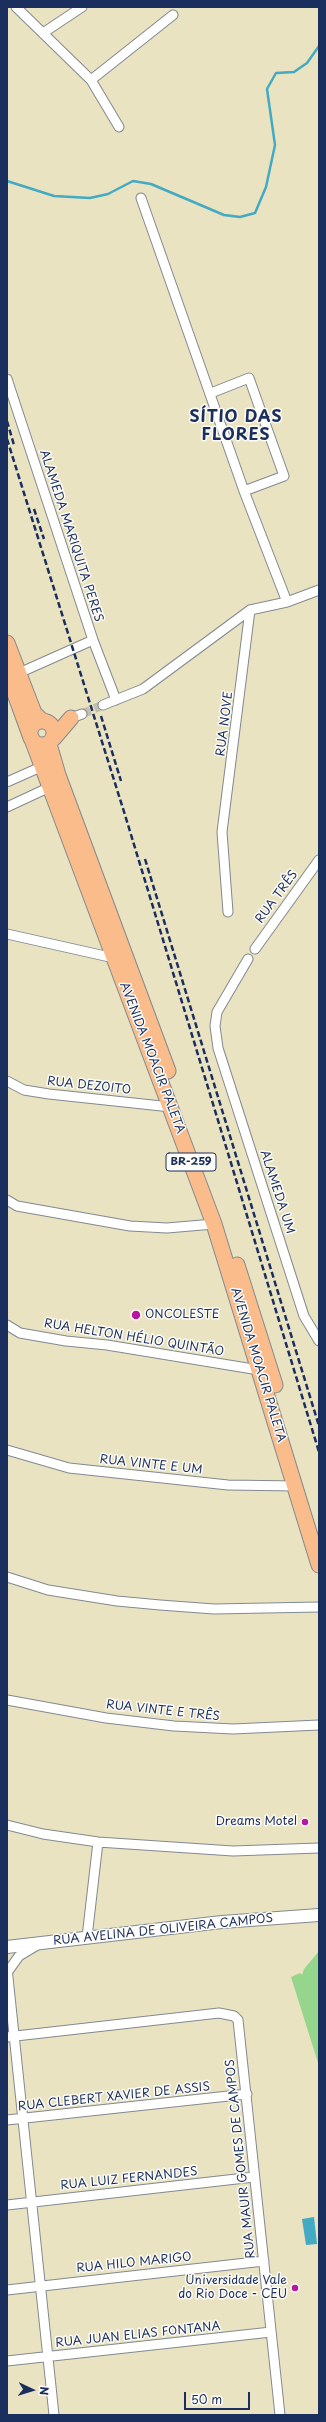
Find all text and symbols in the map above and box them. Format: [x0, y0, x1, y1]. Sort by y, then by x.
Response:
district label: SÍTIO DAS FLORES [190, 408, 282, 446]
street label: ALAMEDA MARIQUITA PERES [36, 448, 106, 624]
street label: RUA NOVE [214, 691, 236, 757]
street label: RUA TRÊS [253, 868, 301, 926]
street label: AVENIDA MOACIR PALETA [116, 980, 188, 1136]
street label: RUA DEZOITO [46, 1074, 132, 1098]
street label: ALAMEDA UM [257, 1148, 297, 1236]
road number: BR-259 [166, 1153, 216, 1171]
street label: AVENIDA MOACIR PALETA [228, 1286, 288, 1444]
place label: ONCOLESTE [145, 1308, 220, 1322]
marker: ONCOLESTE [130, 1309, 142, 1321]
street label: RUA HELTON HÉLIO QUINTÃO [43, 1317, 225, 1359]
street label: RUA VINTE E UM [99, 1452, 203, 1478]
street label: RUA VINTE E TRÊS [105, 1698, 221, 1724]
place label: Dreams Motel [216, 1815, 297, 1829]
marker: Dreams Motel [300, 1817, 310, 1827]
street label: RUA AVELINA DE OLIVEIRA CAMPOS [52, 1911, 274, 1949]
street label: RUA MAUIR GOMES DE CAMPOS [223, 2059, 259, 2259]
street label: RUA CLEBERT XAVIER DE ASSIS [17, 2080, 211, 2114]
street label: RUA LUIZ FERNANDES [60, 2165, 198, 2193]
street label: RUA HILO MARIGO [76, 2250, 192, 2276]
place label: Universidade Vale do Rio Doce - CEU [178, 2274, 287, 2302]
marker: Universidade Vale do Rio Doce - CEU [290, 2283, 300, 2293]
street label: RUA JUAN ELIAS FONTANA [55, 2319, 221, 2351]
north arrow [12, 2370, 52, 2410]
scale bar [186, 2384, 252, 2410]
text: N [36, 2386, 53, 2396]
text: 50 m [191, 2390, 222, 2408]

